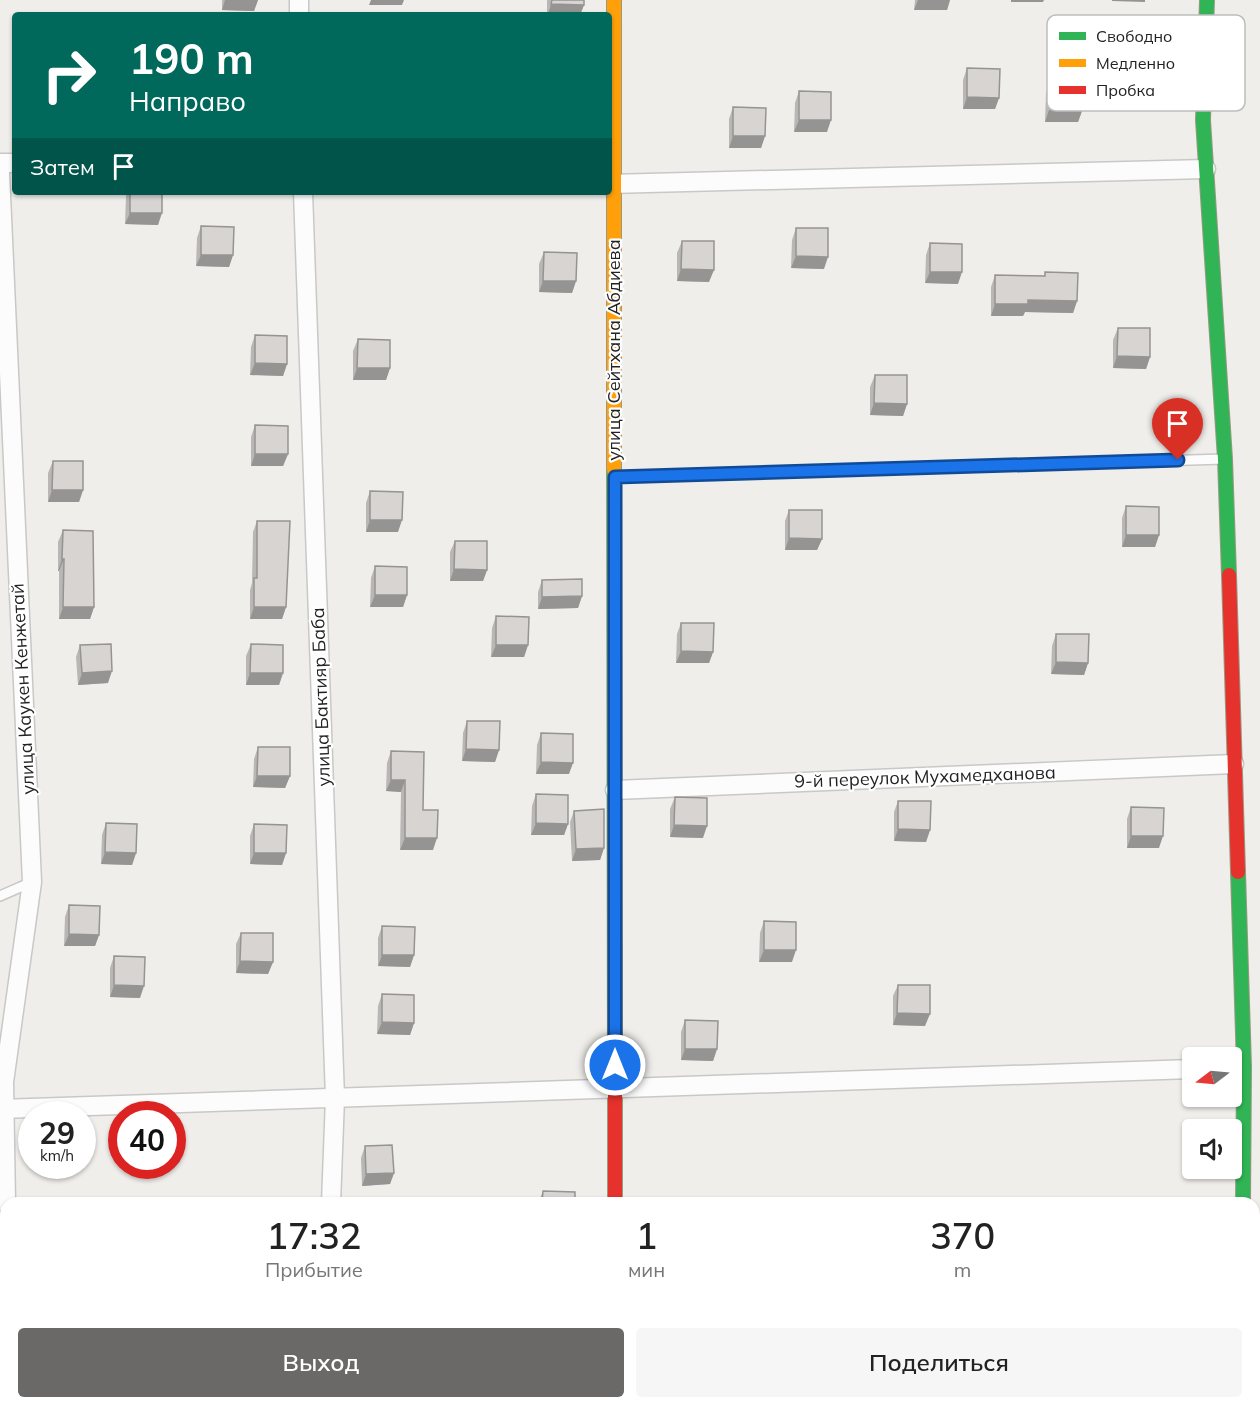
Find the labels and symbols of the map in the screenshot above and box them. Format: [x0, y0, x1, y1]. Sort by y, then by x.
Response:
legend [1047, 15, 1245, 111]
text: Свободно [1096, 26, 1172, 46]
text: Медленно [1096, 53, 1175, 73]
text: Пробка [1096, 80, 1155, 100]
street label: улица Сейтхана Абдиева [602, 239, 625, 461]
pin [1152, 398, 1203, 460]
street label: улица Каукен Кенжетай [5, 583, 40, 795]
street label: улица Бактияр Баба [306, 607, 335, 787]
street label: 9-й переулок Мухамедханова [794, 760, 1056, 793]
position arrow [583, 1033, 647, 1097]
north arrow [1182, 1047, 1242, 1107]
speed limit sign: 40 [108, 1101, 186, 1179]

